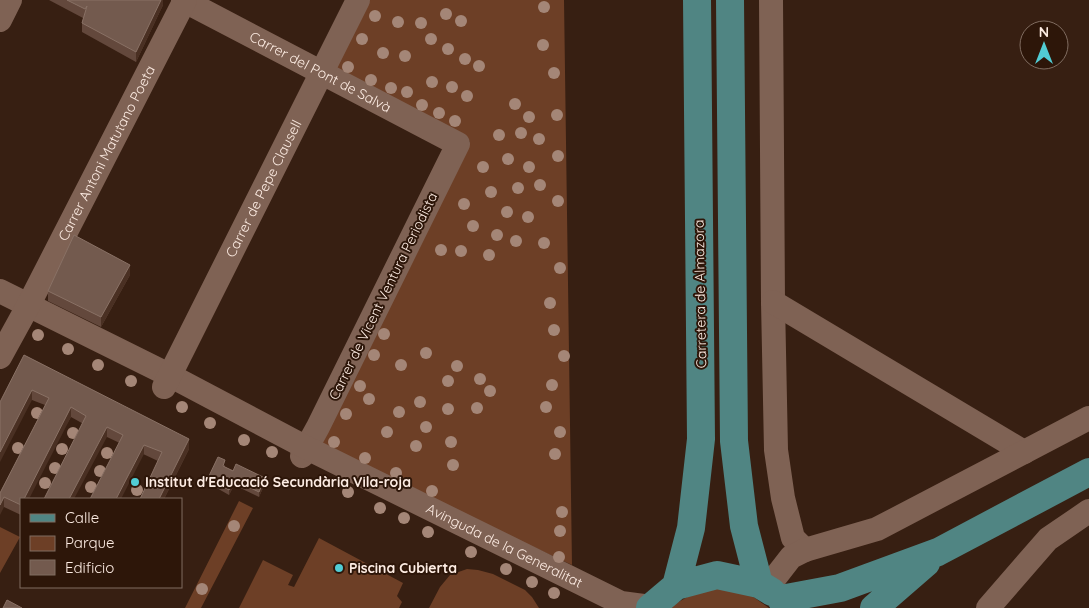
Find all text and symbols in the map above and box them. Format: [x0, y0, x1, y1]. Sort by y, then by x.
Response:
north arrow [1019, 20, 1069, 70]
text: N [1039, 23, 1049, 41]
street label: Carrer del Pont de Salvà [246, 27, 394, 116]
street label: Carrer Antoni Matutano Poeta [54, 62, 159, 244]
street label: Carrer de Pepe Clausell [221, 117, 305, 260]
street label: Carrer de Vicent Ventura Periodista [325, 189, 441, 403]
street label: Carretera de Almazora [690, 220, 710, 368]
place label: Institut d'Educació Secundària Vila-roja [145, 473, 411, 491]
marker: Institut d'Educació Secundària Vila-roja [129, 476, 141, 488]
legend [20, 498, 182, 588]
street label: Avinguda de la Generalitat [423, 499, 586, 592]
text: Calle [65, 508, 99, 527]
text: Parque [65, 533, 115, 552]
text: Edificio [65, 558, 114, 577]
place label: Piscina Cubierta [349, 559, 457, 577]
marker: Piscina Cubierta [333, 562, 345, 574]

